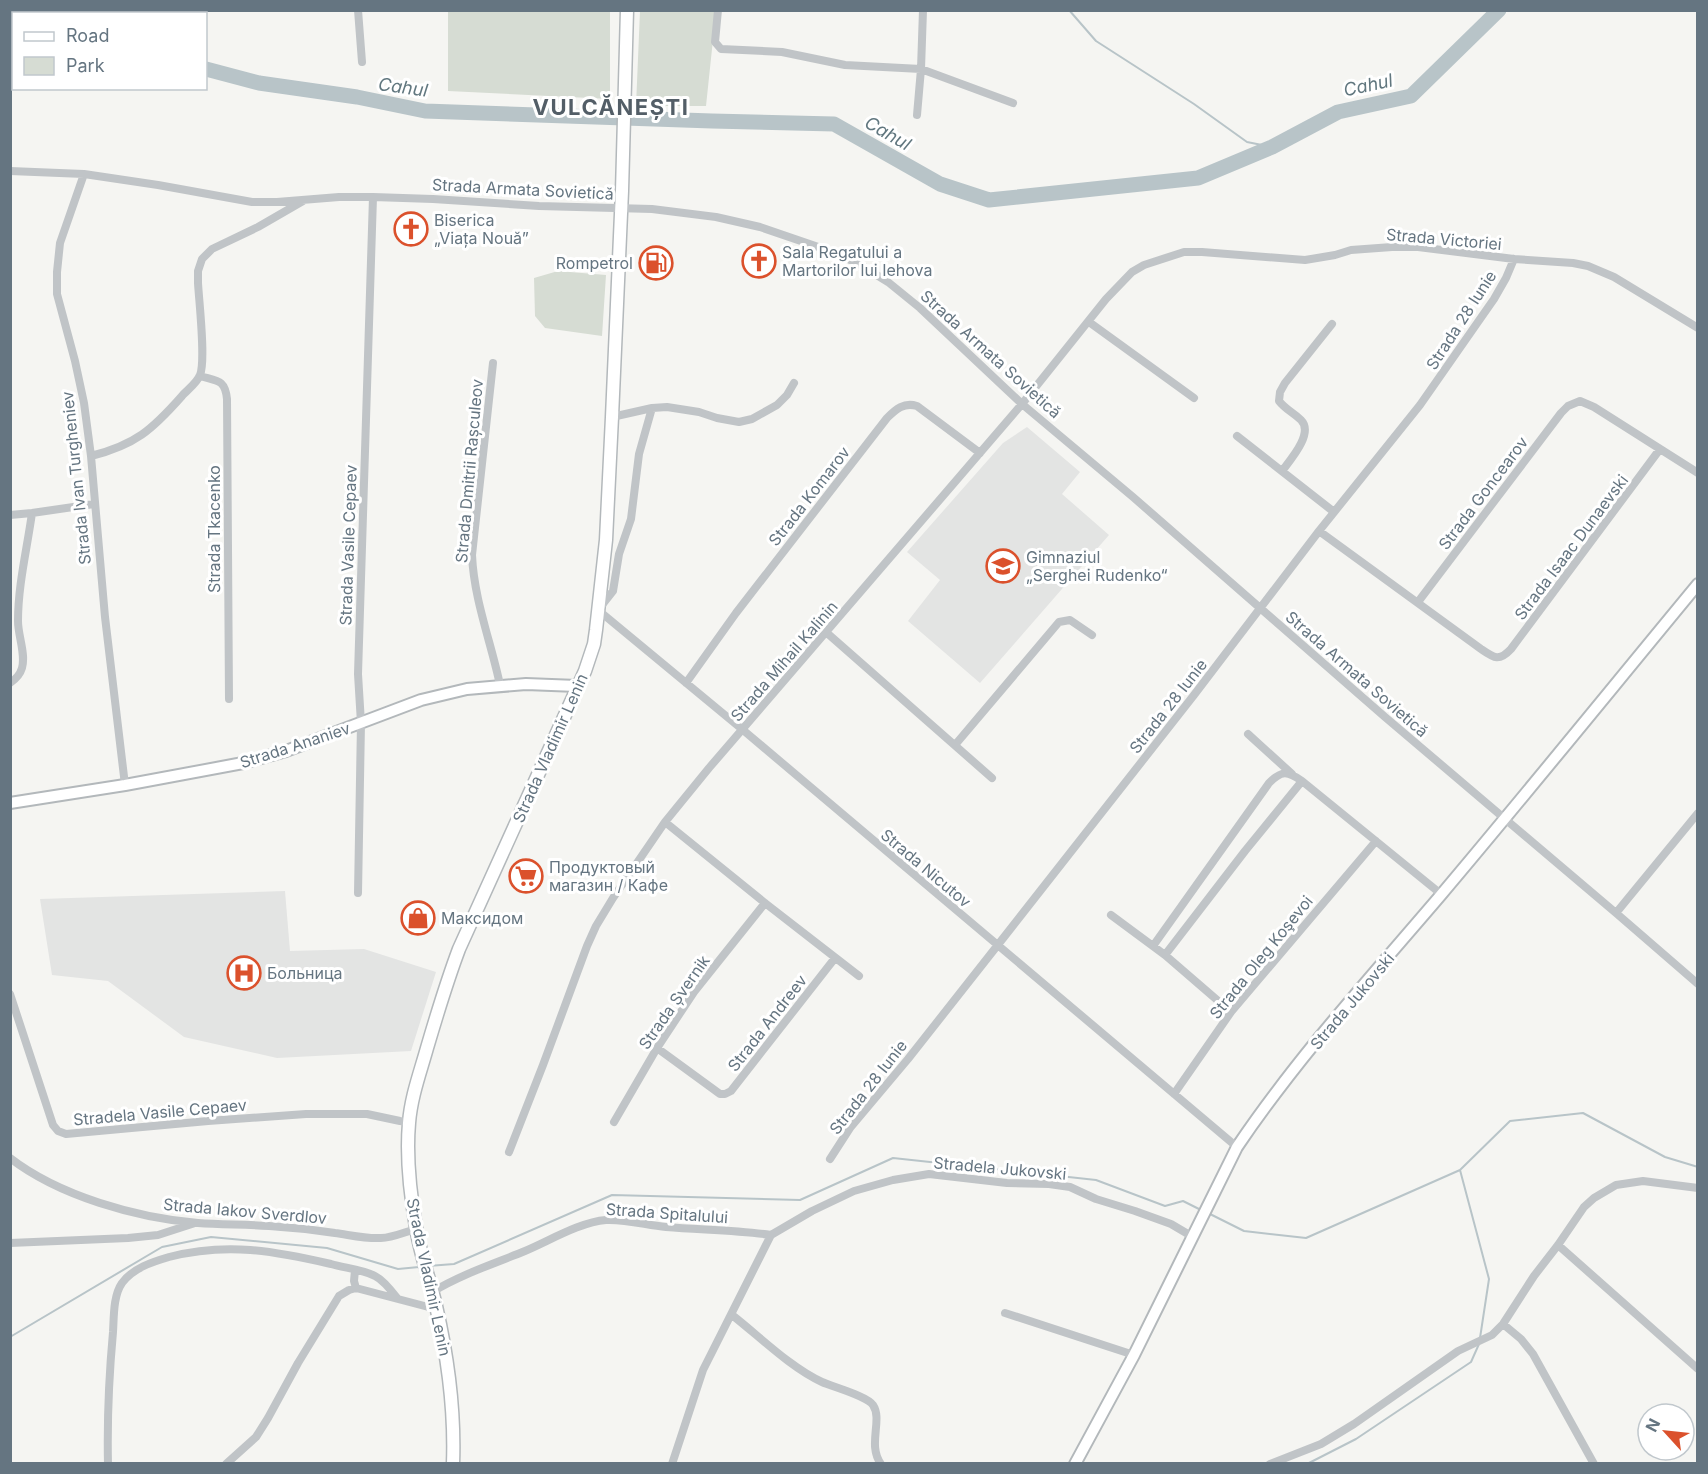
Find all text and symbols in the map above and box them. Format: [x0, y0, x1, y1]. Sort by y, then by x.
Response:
legend [12, 12, 207, 90]
text: Road [66, 25, 109, 46]
text: Park [66, 55, 105, 76]
water label: Cahul [1341, 69, 1395, 100]
water label: Cahul [377, 73, 430, 101]
district label: VULCĂNEȘTI [533, 94, 689, 120]
water label: Cahul [861, 111, 915, 155]
street label: Strada Armata Sovietică [432, 174, 614, 204]
place label: Biserica „Viața Nouă” [434, 210, 529, 248]
church icon: Biserica „Viața Nouă” [393, 211, 429, 247]
street label: Strada Victoriei [1385, 224, 1503, 254]
place label: Sala Regatului a Martorilor lui Iehova [782, 242, 933, 280]
church icon: Sala Regatului a Martorilor lui Iehova [741, 243, 777, 279]
fuel station icon: Rompetrol [638, 245, 674, 281]
place label: Rompetrol [556, 253, 633, 273]
street label: Strada 28 Iunie [1421, 267, 1501, 373]
street label: Strada Armata Sovietică [917, 286, 1065, 422]
street label: Strada Dmitrii Rașculeov [451, 378, 487, 564]
street label: Strada Ivan Turgheniev [57, 390, 95, 566]
street label: Strada Goncearov [1434, 433, 1532, 553]
street label: Strada Komarov [764, 442, 854, 550]
street label: Strada Vasile Cepaev [335, 464, 361, 626]
street label: Strada Tkacenko [204, 465, 224, 593]
street label: Strada Isaac Dunaevski [1510, 470, 1632, 624]
place label: Gimnaziul „Serghei Rudenko“ [1026, 547, 1167, 585]
school or university icon: Gimnaziul „Serghei Rudenko“ [985, 548, 1021, 584]
street label: Strada Mihail Kalinin [726, 597, 842, 725]
street label: Strada Armata Sovietică [1282, 607, 1432, 741]
street label: Strada 28 Iunie [1125, 655, 1211, 757]
street label: Strada Vladimir Lenin [508, 670, 592, 826]
street label: Strada Ananiev [237, 718, 353, 772]
street label: Strada Nicutov [877, 824, 975, 912]
place label: Продуктовый магазин / Кафе [549, 857, 668, 895]
supermarket icon: Продуктовый магазин / Кафе [508, 858, 544, 894]
street label: Strada Oleg Koşevoi [1205, 891, 1317, 1023]
shop icon: Максидом [400, 900, 436, 936]
place label: Максидом [441, 908, 523, 928]
street label: Strada Jukovski [1306, 949, 1398, 1053]
street label: Strada Șvernik [634, 951, 714, 1053]
hospital icon: Больница [226, 955, 262, 991]
place label: Больница [267, 963, 343, 983]
street label: Strada Andreev [723, 971, 811, 1075]
street label: Strada 28 Iunie [825, 1036, 911, 1138]
street label: Stradela Vasile Cepaev [72, 1094, 248, 1130]
street label: Stradela Jukovski [933, 1152, 1067, 1184]
street label: Strada Iakov Sverdlov [162, 1194, 328, 1228]
street label: Strada Vladimir Lenin [402, 1196, 456, 1358]
street label: Strada Spitalului [605, 1199, 729, 1227]
north arrow [1636, 1402, 1696, 1462]
text: N [1641, 1415, 1664, 1435]

